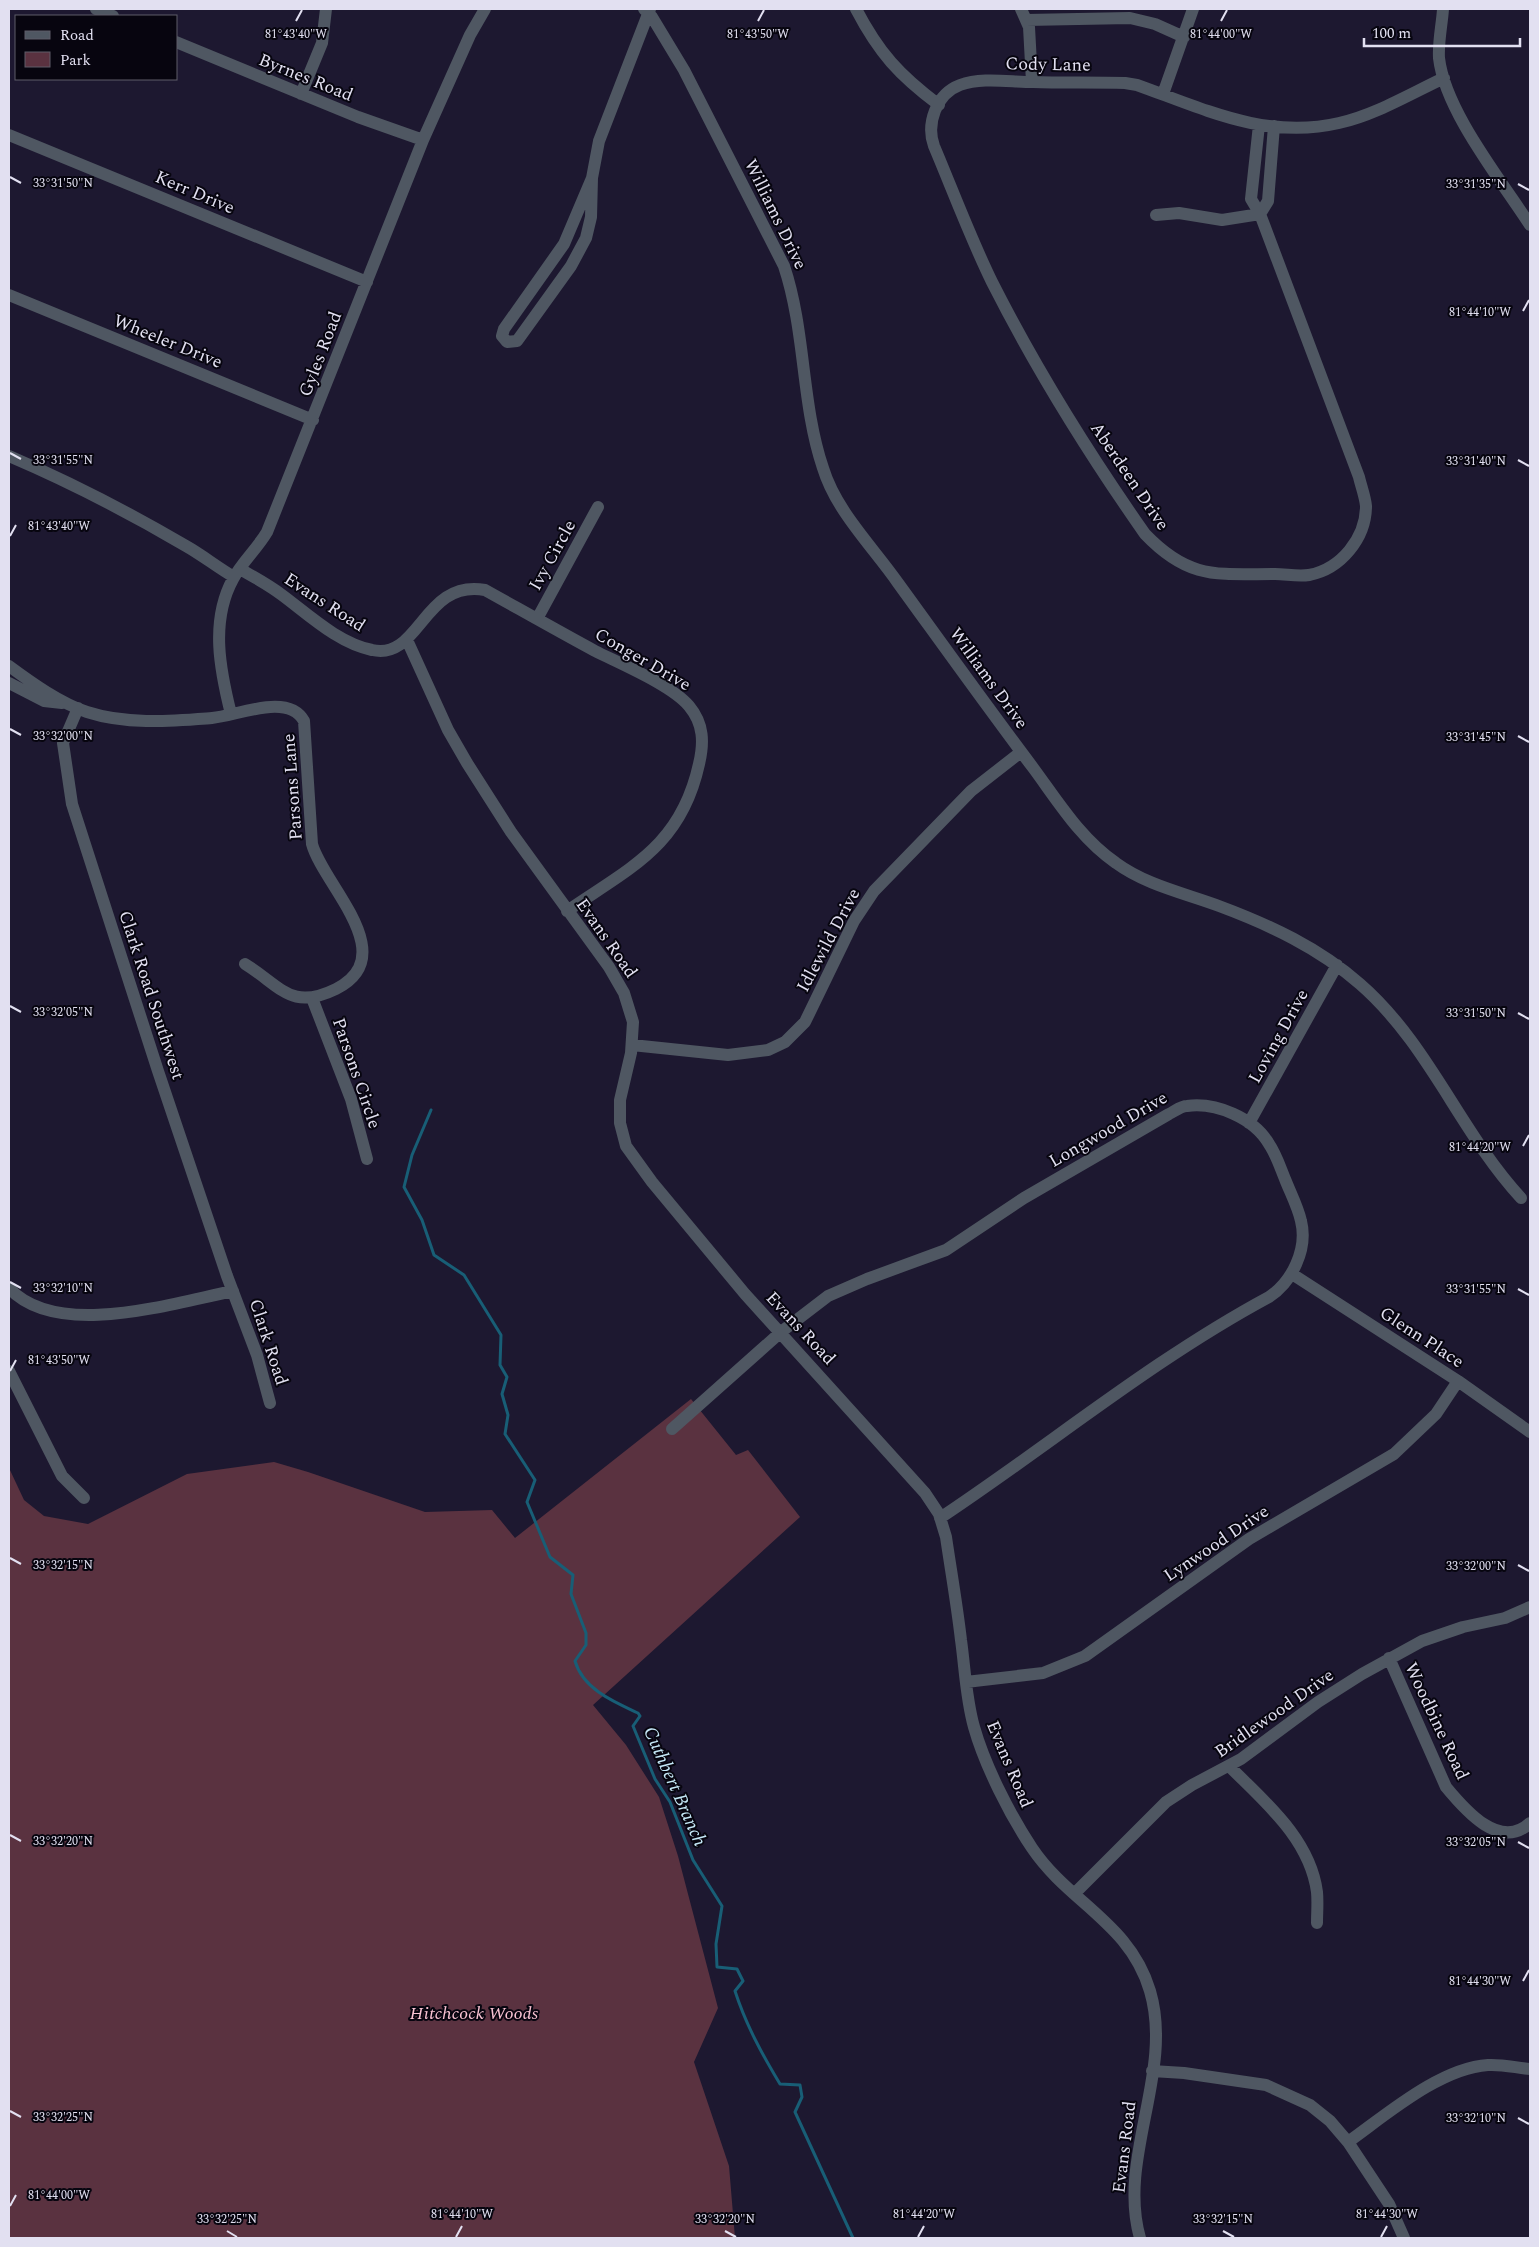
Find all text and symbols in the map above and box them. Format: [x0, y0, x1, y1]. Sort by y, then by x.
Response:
legend [15, 15, 178, 80]
scale bar [1364, 15, 1520, 47]
text: 100 m [1372, 22, 1411, 45]
text: Road [60, 24, 94, 47]
text: 81°43'40"W [265, 25, 327, 44]
text: 81°43'50"W [727, 25, 789, 44]
text: 81°44'00"W [1190, 25, 1252, 44]
street label: Byrnes Road [255, 46, 357, 109]
text: Park [60, 49, 91, 72]
street label: Cody Lane [1005, 50, 1091, 79]
street label: Williams Drive [737, 154, 814, 274]
street label: Kerr Drive [151, 164, 239, 221]
text: 33°31'50"N [33, 174, 93, 193]
text: 33°31'35"N [1446, 175, 1506, 194]
text: 81°44'10"W [1449, 303, 1511, 322]
street label: Wheeler Drive [109, 307, 226, 376]
street label: Gyles Road [292, 308, 349, 401]
street label: Aberdeen Drive [1083, 417, 1176, 536]
text: 33°31'55"N [33, 451, 93, 470]
text: 33°31'40"N [1446, 452, 1506, 471]
street label: Ivy Circle [522, 515, 583, 596]
text: 81°43'40"W [28, 517, 90, 536]
street label: Evans Road [279, 566, 371, 639]
street label: Conger Drive [590, 621, 696, 698]
street label: Williams Drive [942, 622, 1035, 735]
text: 33°32'00"N [33, 727, 93, 746]
text: 33°31'45"N [1446, 728, 1506, 747]
street label: Parsons Lane [275, 733, 310, 841]
street label: Idlewild Drive [790, 883, 867, 997]
street label: Evans Road [569, 893, 644, 984]
street label: Clark Road Southwest [111, 907, 192, 1083]
street label: Loving Drive [1241, 984, 1315, 1088]
text: 33°32'05"N [33, 1003, 93, 1022]
text: 33°31'50"N [1446, 1004, 1506, 1023]
street label: Parsons Circle [325, 1014, 388, 1132]
street label: Longwood Drive [1044, 1084, 1173, 1174]
text: 81°44'20"W [1449, 1138, 1511, 1157]
text: 33°32'10"N [33, 1279, 93, 1298]
text: 33°31'55"N [1446, 1280, 1506, 1299]
street label: Evans Road [759, 1285, 842, 1371]
street label: Clark Road [242, 1295, 295, 1389]
street label: Glenn Place [1374, 1300, 1469, 1375]
text: 81°43'50"W [28, 1351, 90, 1370]
street label: Lynwood Drive [1158, 1498, 1274, 1589]
text: 33°32'15"N [33, 1556, 93, 1575]
text: 33°32'00"N [1446, 1557, 1506, 1576]
street label: Woodbine Road [1397, 1658, 1476, 1784]
street label: Bridlewood Drive [1209, 1662, 1340, 1765]
street label: Evans Road [979, 1716, 1040, 1812]
water label: Cuthbert Branch [635, 1722, 714, 1851]
text: 33°32'20"N [33, 1832, 93, 1851]
text: 33°32'05"N [1446, 1833, 1506, 1852]
text: 81°44'30"W [1449, 1972, 1511, 1991]
park label: Hitchcock Woods [410, 2000, 539, 2027]
street label: Evans Road [1105, 2100, 1144, 2195]
text: 33°32'25"N [33, 2108, 93, 2127]
text: 33°32'10"N [1446, 2109, 1506, 2128]
text: 81°44'00"W [28, 2186, 90, 2205]
text: 81°44'10"W [431, 2205, 493, 2224]
text: 81°44'20"W [893, 2205, 955, 2224]
text: 81°44'30"W [1356, 2205, 1418, 2224]
text: 33°32'25"N [197, 2210, 257, 2229]
text: 33°32'20"N [695, 2210, 755, 2229]
text: 33°32'15"N [1193, 2210, 1253, 2229]

